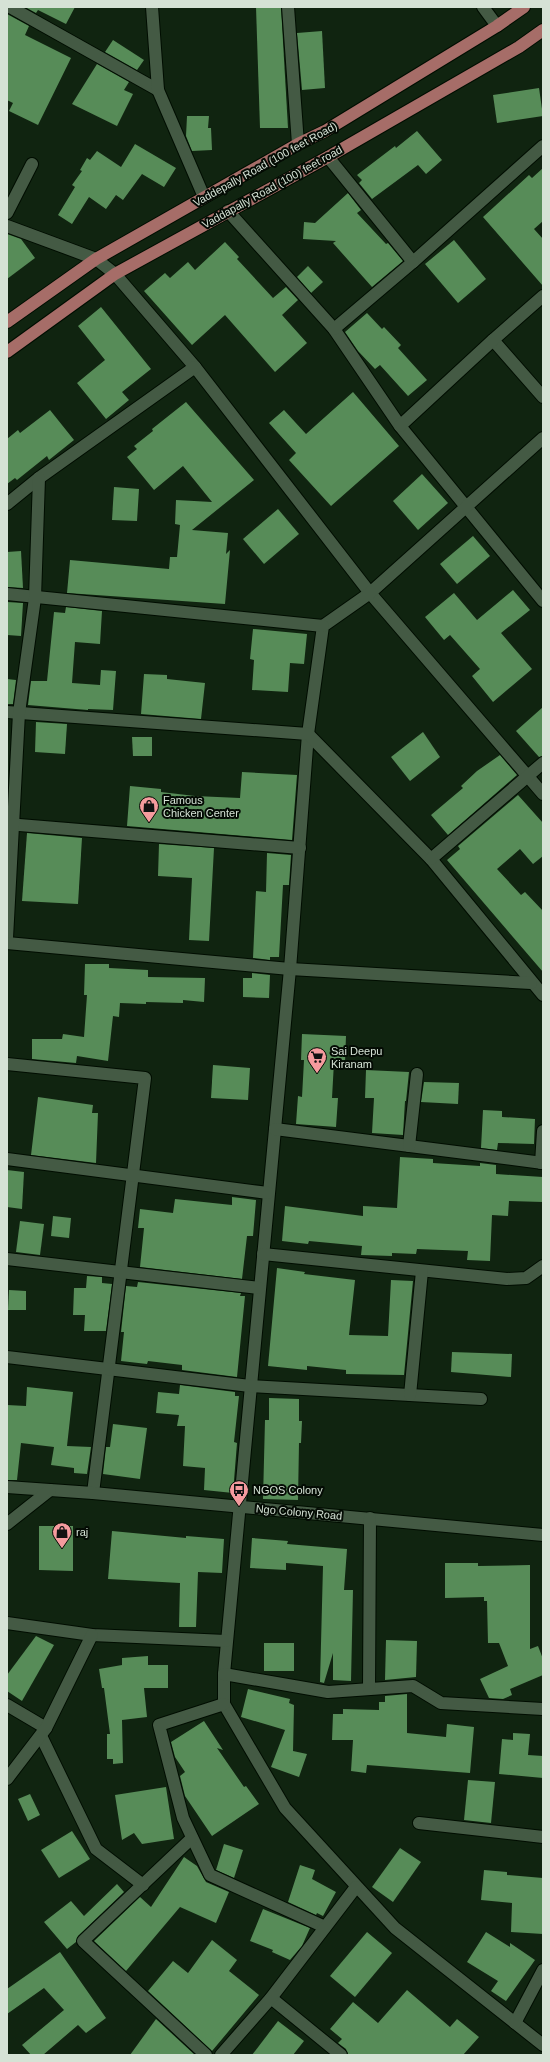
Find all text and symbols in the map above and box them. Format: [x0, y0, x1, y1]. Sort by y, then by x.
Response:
street label: Vaddepally Road (100 feet Road) [191, 119, 339, 209]
street label: Vaddapally Road (100) feet road [200, 143, 344, 231]
place label: Famous Chicken Center [163, 794, 239, 819]
shop icon: Famous Chicken Center [138, 795, 160, 823]
place label: Sai Deepu Kiranam [331, 1045, 382, 1070]
supermarket icon: Sai Deepu Kiranam [306, 1046, 328, 1074]
bus stop icon: NGOS Colony [228, 1479, 250, 1507]
place label: NGOS Colony [253, 1484, 323, 1496]
street label: Ngo Colony Road [255, 1502, 343, 1522]
shop icon: raj [51, 1521, 73, 1549]
place label: raj [76, 1526, 88, 1538]

